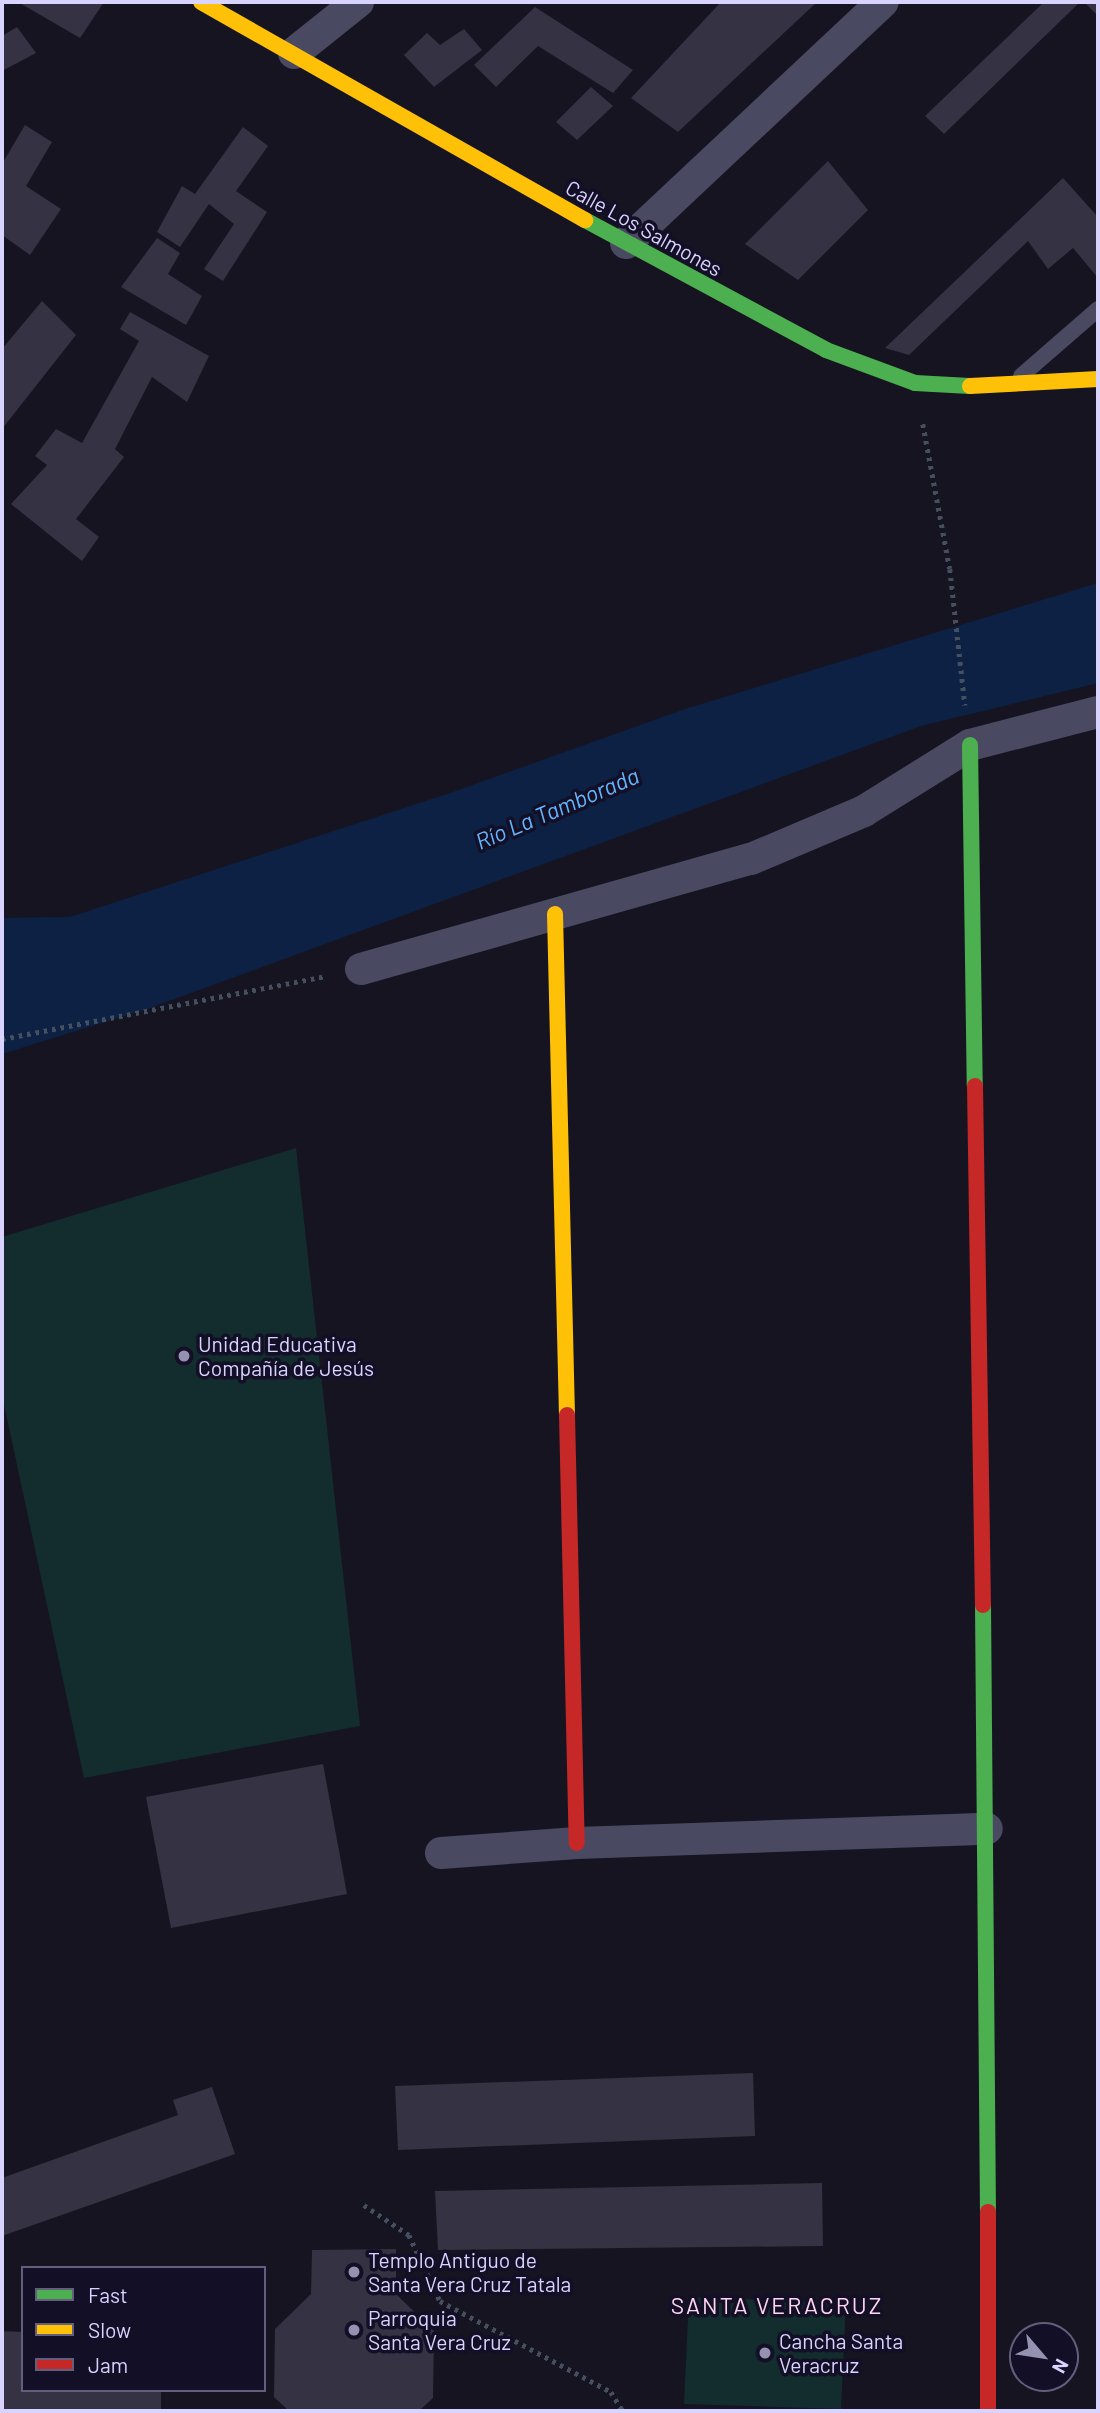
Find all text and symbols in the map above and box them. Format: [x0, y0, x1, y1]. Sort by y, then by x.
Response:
street label: Calle Los Salmones [561, 175, 727, 281]
water label: Río La Tamborada [471, 761, 643, 855]
place label: Unidad Educativa Compañía de Jesús [198, 1331, 374, 1381]
marker: Unidad Educativa Compañía de Jesús [176, 1348, 192, 1364]
place label: Templo Antiguo de Santa Vera Cruz Tatala [368, 2247, 571, 2297]
marker: Templo Antiguo de Santa Vera Cruz Tatala [346, 2264, 362, 2280]
legend [21, 2266, 266, 2392]
text: Fast [88, 2282, 128, 2307]
district label: SANTA VERACRUZ [672, 2291, 882, 2319]
place label: Parroquia Santa Vera Cruz [368, 2305, 511, 2355]
text: Slow [88, 2317, 131, 2342]
marker: Parroquia Santa Vera Cruz [346, 2322, 362, 2338]
north arrow [1009, 2322, 1079, 2392]
place label: Cancha Santa Veracruz [779, 2328, 903, 2378]
marker: Cancha Santa Veracruz [757, 2345, 773, 2361]
text: Jam [88, 2352, 128, 2377]
text: N [1048, 2355, 1074, 2378]

